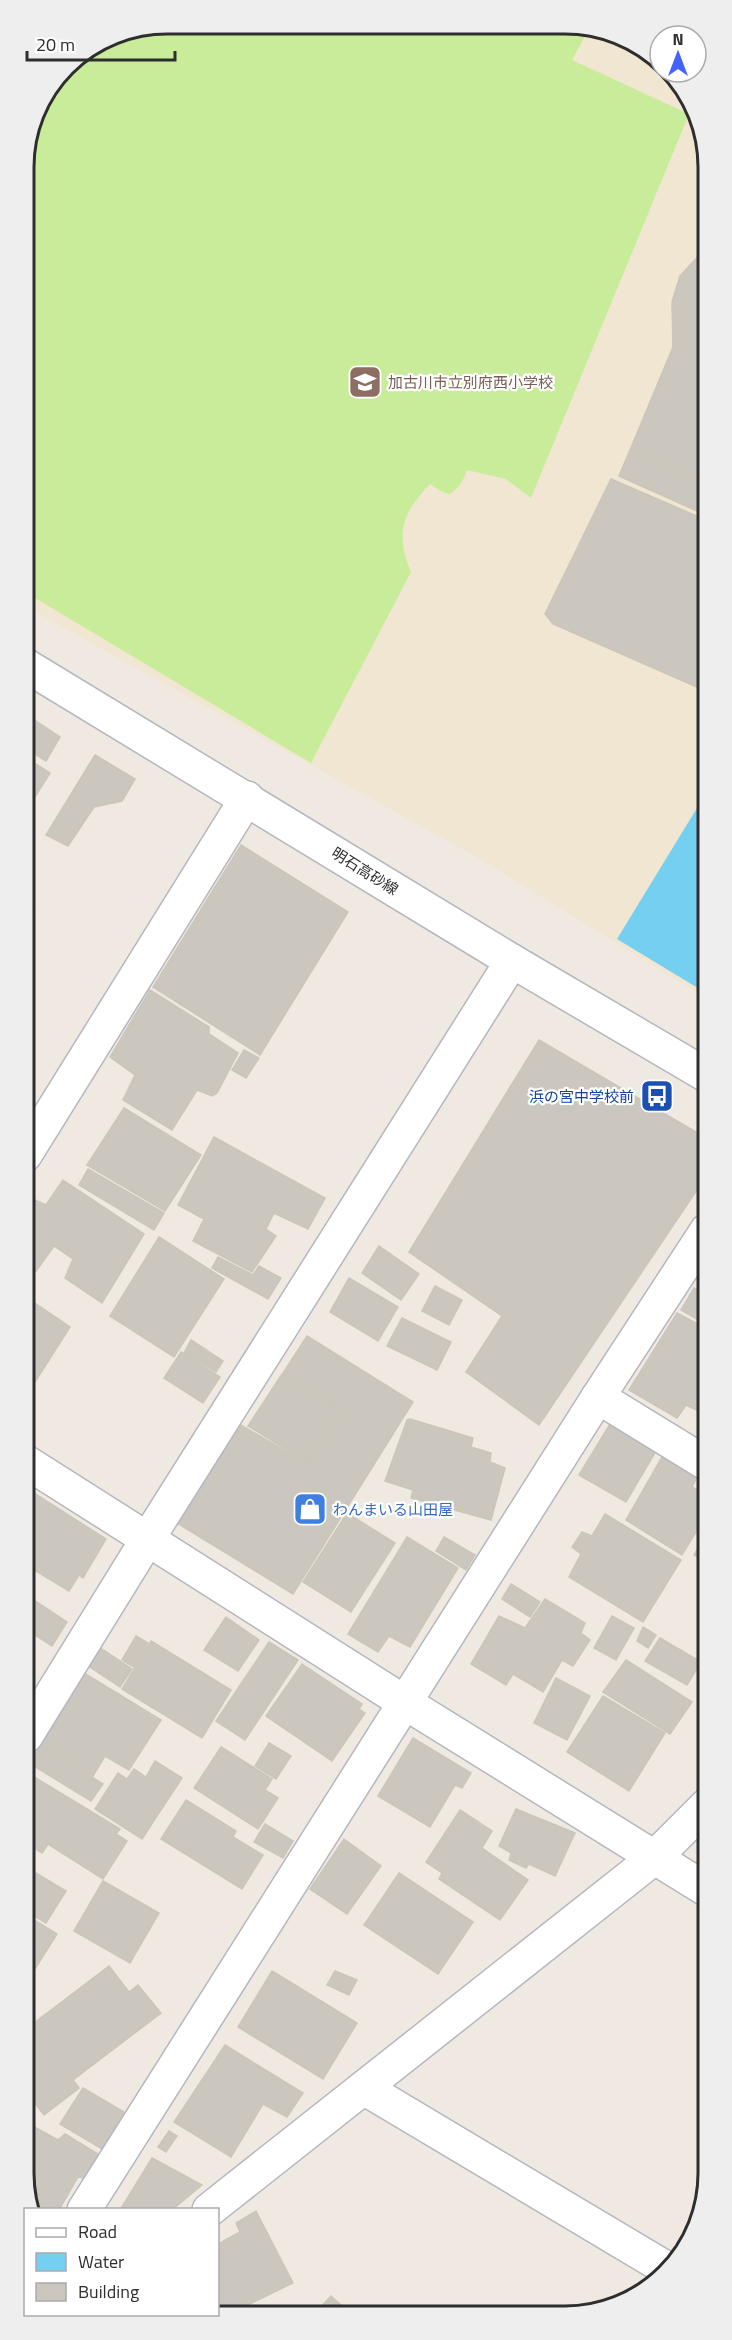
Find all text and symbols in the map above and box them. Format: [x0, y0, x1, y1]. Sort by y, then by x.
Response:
scale bar [27, 24, 176, 62]
north arrow [648, 24, 708, 84]
text: N [672, 27, 684, 51]
text: 20 m [36, 31, 75, 58]
school or university icon: 加古川市立別府西小学校 [347, 364, 383, 400]
place label: 加古川市立別府西小学校 [388, 371, 553, 394]
street label: 明石高砂線 [327, 841, 403, 901]
bus stop icon: 浜の宮中学校前 [639, 1078, 675, 1114]
place label: 浜の宮中学校前 [529, 1085, 634, 1108]
shop icon: わんまいる山田屋 [292, 1491, 328, 1527]
place label: わんまいる山田屋 [333, 1498, 453, 1521]
legend [24, 2208, 219, 2316]
text: Road [78, 2218, 117, 2245]
text: Water [78, 2248, 124, 2275]
text: Building [78, 2278, 139, 2305]

